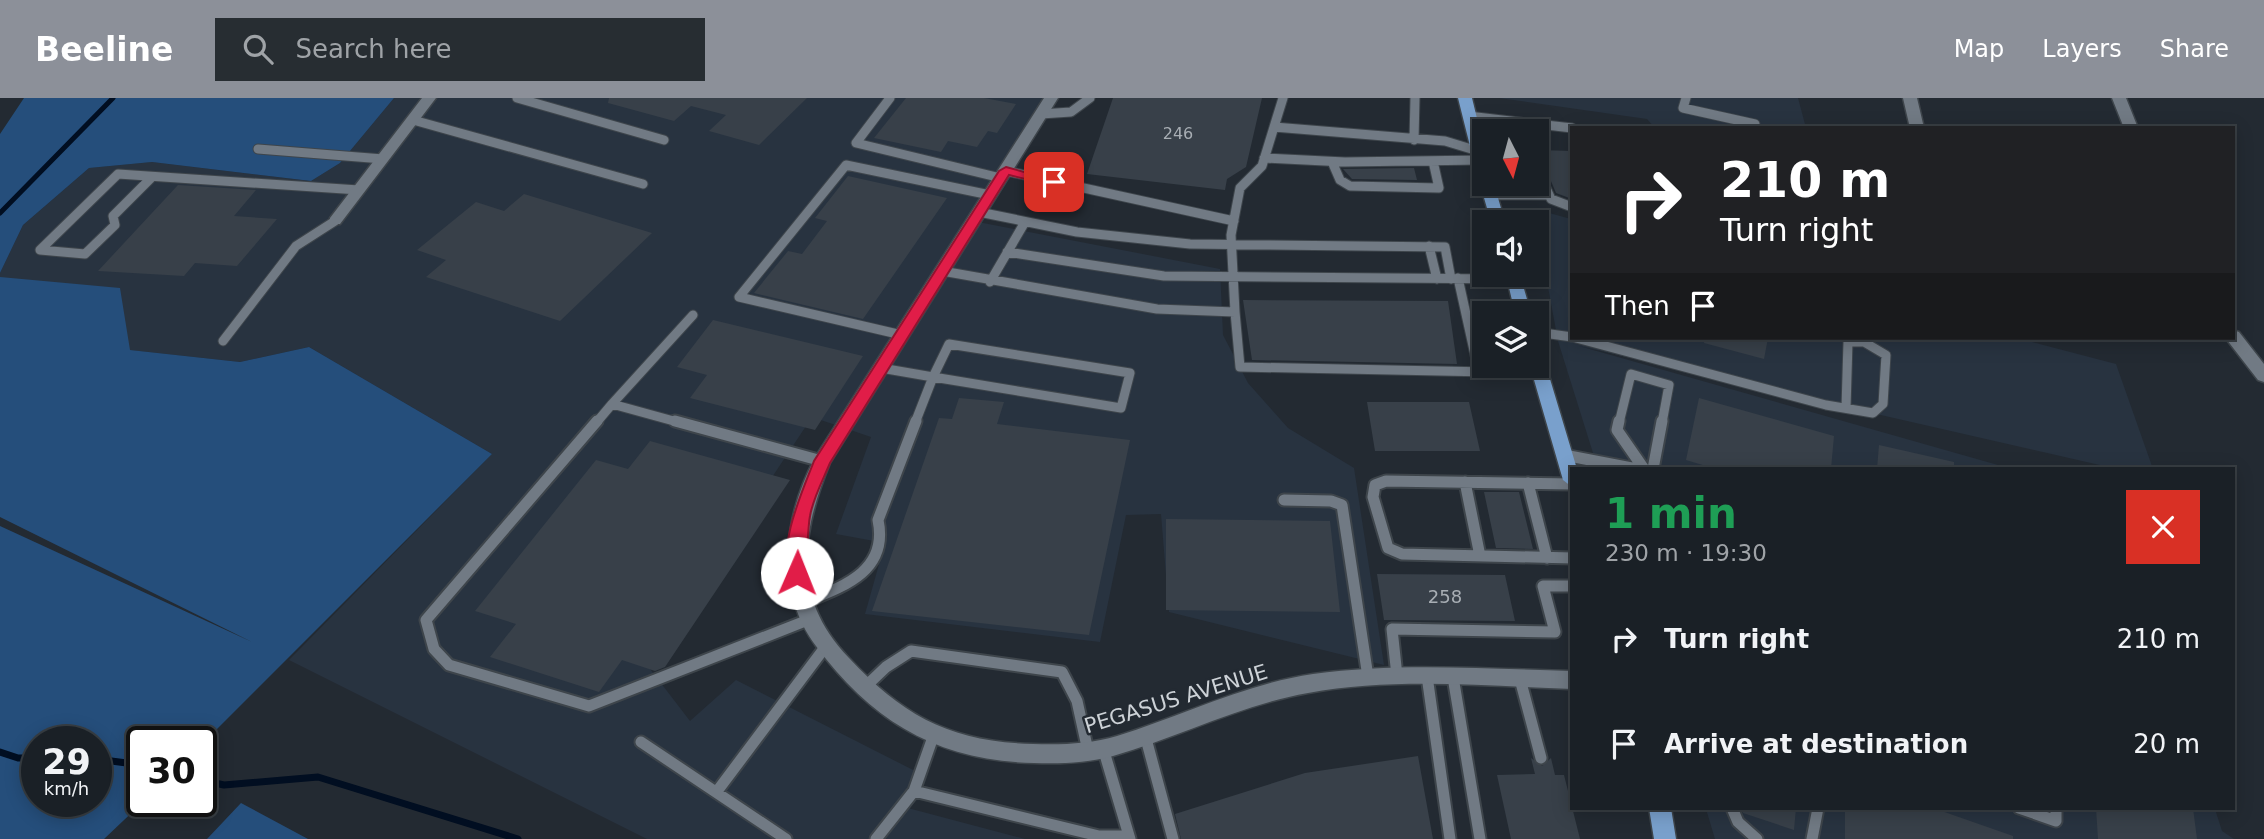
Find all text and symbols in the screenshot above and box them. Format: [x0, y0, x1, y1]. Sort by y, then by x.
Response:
search box [215, 18, 705, 81]
text: Beeline [35, 30, 173, 69]
icon: search [239, 30, 277, 68]
text: Search here [295, 34, 452, 64]
text: Map [1954, 35, 2004, 63]
text: Layers [2042, 35, 2122, 63]
text: Share [2160, 35, 2229, 63]
north arrow [1472, 119, 1549, 196]
map controls [1472, 119, 1549, 378]
house number: 246 [1163, 124, 1193, 143]
pin [1024, 152, 1084, 212]
text: 210 m [1720, 152, 1890, 209]
icon: right [1605, 154, 1696, 245]
icon: arrive [1035, 163, 1073, 201]
button: sound [1472, 210, 1549, 287]
text: Turn right [1720, 211, 1873, 249]
icon: arrive [1684, 287, 1722, 325]
text: Then [1605, 291, 1670, 321]
button: layers [1472, 301, 1549, 378]
text: 1 min [1605, 489, 1737, 538]
button: close [2126, 490, 2200, 564]
position arrow [760, 536, 834, 610]
text: 230 m · 19:30 [1605, 540, 1767, 566]
house number: 258 [1428, 586, 1462, 607]
icon: right [1605, 620, 1643, 658]
text: Turn right [1664, 624, 1809, 654]
text: 210 m [2117, 624, 2200, 654]
street label: PEGASUS AVENUE [1082, 660, 1270, 738]
icon: arrive [1605, 725, 1643, 763]
speed limit sign: 30 [126, 726, 217, 817]
text: Arrive at destination [1664, 729, 1968, 759]
text: 20 m [2133, 729, 2200, 759]
text: 29 [42, 742, 91, 782]
text: km/h [44, 778, 89, 799]

